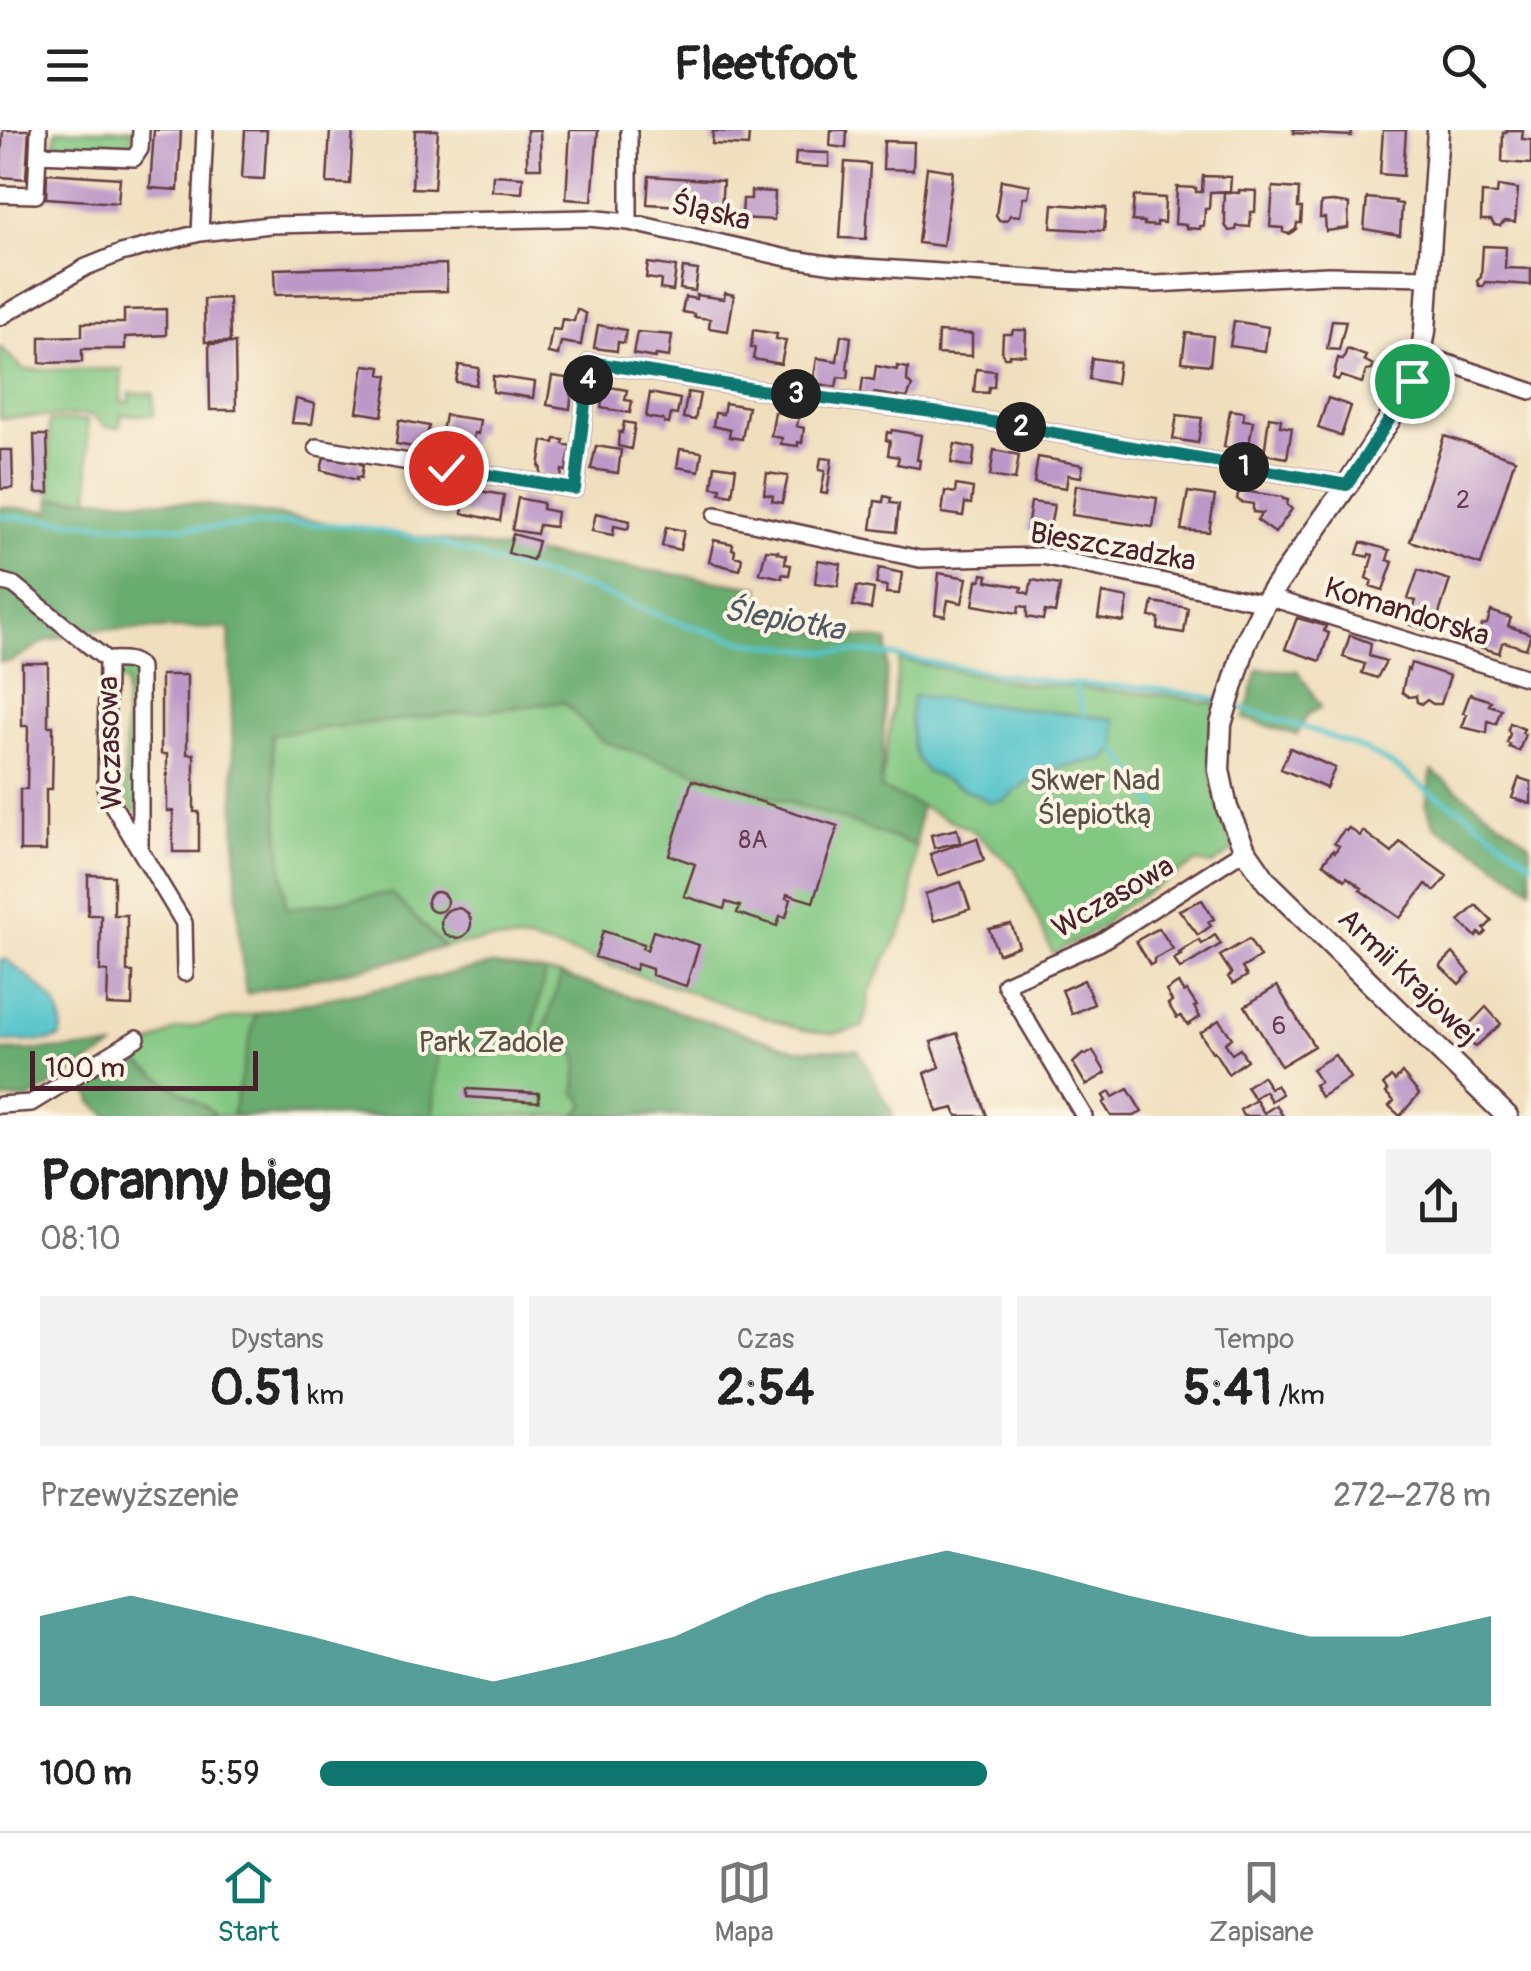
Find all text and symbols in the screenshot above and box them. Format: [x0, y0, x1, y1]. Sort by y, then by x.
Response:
text: Fleetfoot [674, 37, 857, 93]
icon: menu [40, 38, 95, 93]
icon: search [1436, 38, 1491, 93]
street label: Śląska [668, 185, 754, 239]
pin [1370, 339, 1455, 424]
icon: arrive [1385, 354, 1440, 409]
pin: 4 [563, 355, 613, 405]
text: 4 [580, 362, 596, 397]
pin: 3 [771, 369, 821, 419]
text: 3 [788, 376, 804, 411]
pin: 2 [996, 402, 1046, 452]
text: 2 [1013, 409, 1029, 444]
pin [404, 426, 489, 511]
icon: check [419, 441, 474, 496]
pin: 1 [1219, 442, 1269, 492]
text: 1 [1239, 449, 1249, 484]
house number: 2 [1456, 485, 1470, 516]
street label: Bieszczadzka [1027, 514, 1199, 580]
street label: Komandorska [1320, 569, 1494, 655]
water label: Ślepiotka [721, 590, 849, 651]
street label: Wczasowa [89, 675, 131, 811]
park label: Skwer Nad Ślepiotką [1029, 762, 1161, 833]
house number: 8A [739, 825, 767, 856]
street label: Wczasowa [1046, 848, 1180, 946]
street label: Armii Krajowej [1330, 901, 1486, 1053]
house number: 6 [1272, 1011, 1286, 1042]
park label: Park Zadole [418, 1024, 564, 1061]
scale bar [30, 1046, 258, 1090]
text: 100 m [45, 1051, 125, 1086]
text: Poranny bieg [40, 1147, 332, 1216]
button: share [1386, 1149, 1491, 1254]
text: 08:10 [40, 1219, 121, 1259]
text: Dystans [230, 1322, 323, 1357]
text: Czas [737, 1322, 794, 1357]
text: Tempo [1214, 1322, 1294, 1357]
text: 0.51 [210, 1357, 301, 1420]
text: 2:54 [717, 1357, 814, 1420]
text: 5:41 [1183, 1357, 1272, 1420]
text: km [301, 1378, 344, 1413]
text: /km [1272, 1378, 1325, 1413]
text: Przewyższenie [40, 1476, 239, 1516]
text: 272–278 m [1333, 1476, 1491, 1516]
text: 100 m [40, 1754, 132, 1794]
text: 5:59 [200, 1754, 260, 1794]
tab: Start [217, 1855, 279, 1950]
tab: Mapa [714, 1855, 774, 1950]
tab: Zapisane [1209, 1855, 1313, 1950]

